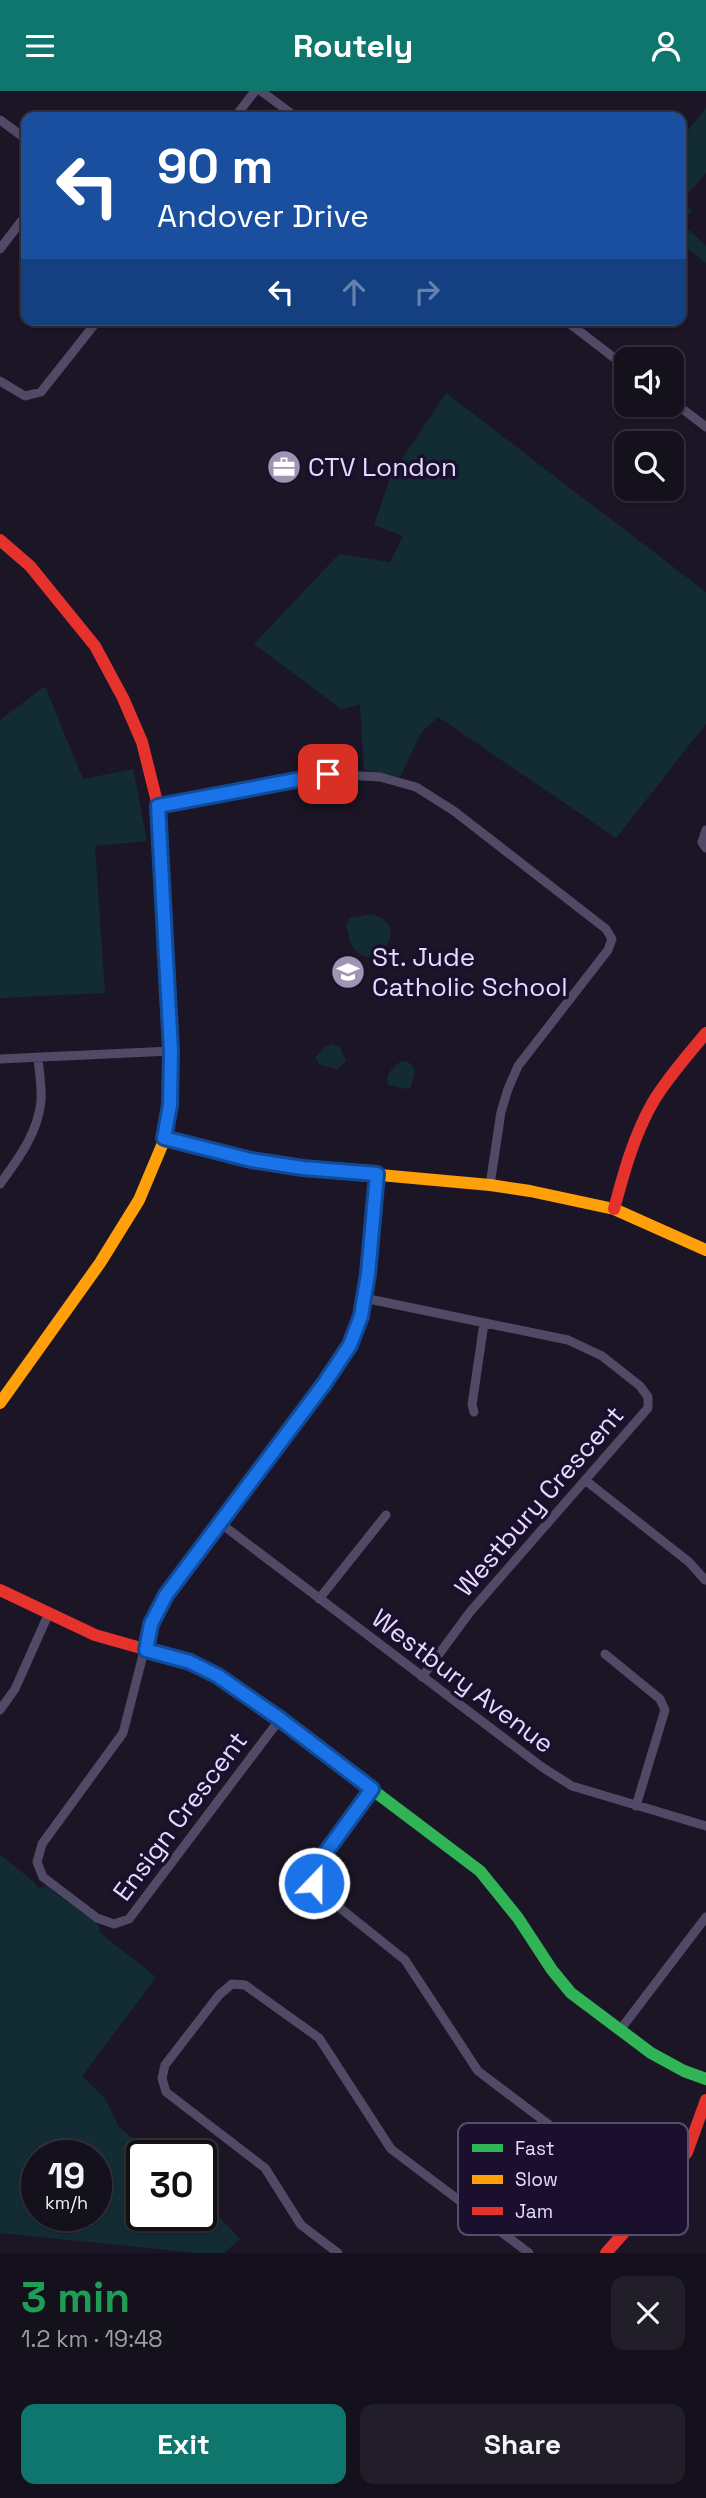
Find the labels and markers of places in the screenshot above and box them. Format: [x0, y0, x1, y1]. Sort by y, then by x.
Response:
office icon: CTV London [265, 448, 303, 486]
place label: CTV London [308, 450, 457, 484]
pin [298, 744, 358, 804]
place label: St. Jude Catholic School [372, 940, 568, 1004]
school or university icon: St. Jude Catholic School [329, 953, 367, 991]

